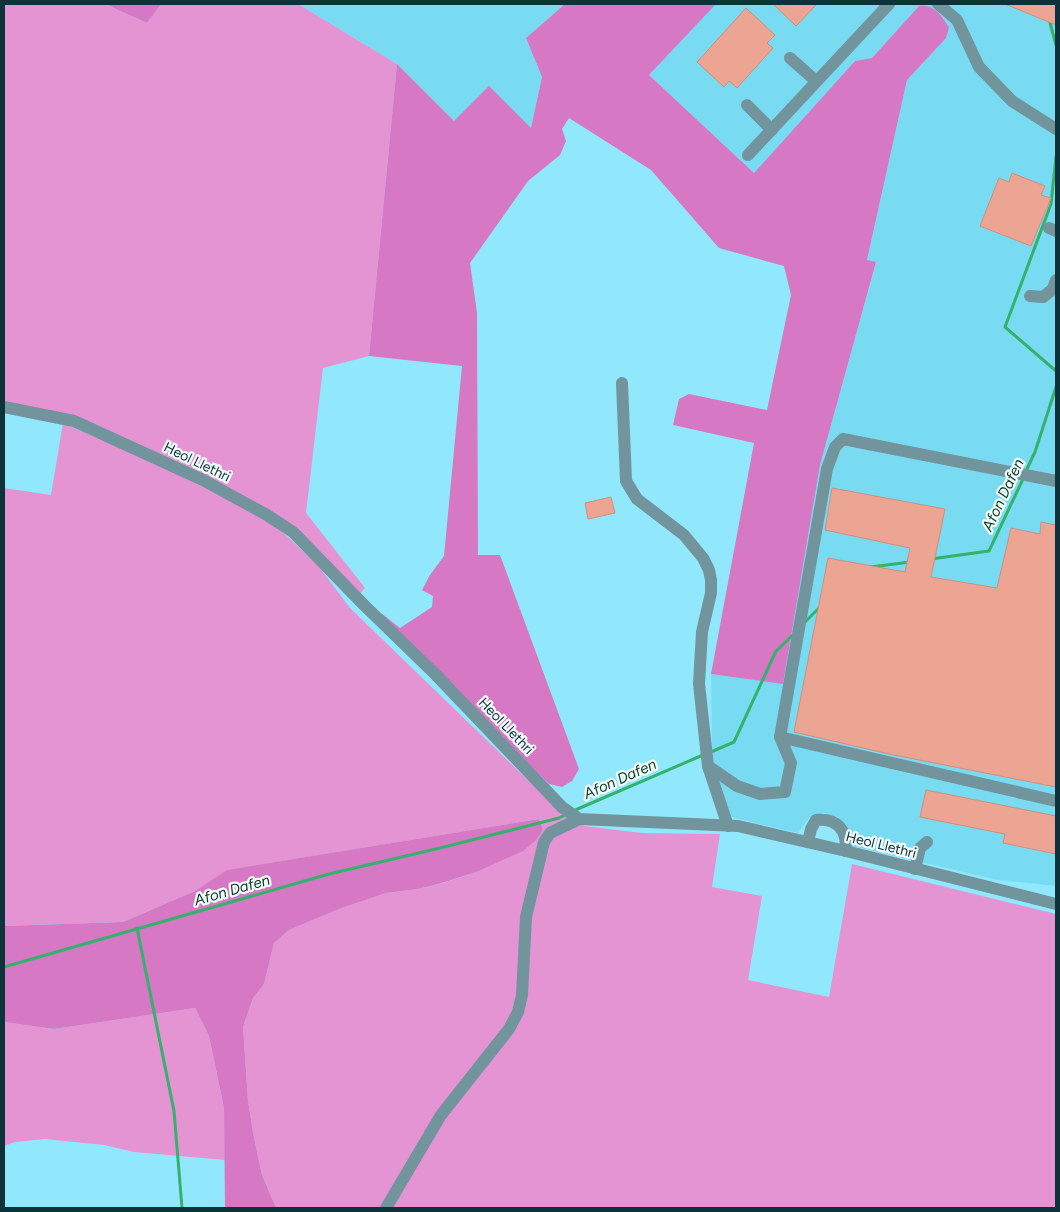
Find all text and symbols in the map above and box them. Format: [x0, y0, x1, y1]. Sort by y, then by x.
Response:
street label: Heol Llethri [161, 439, 233, 485]
water label: Afon Dafen [978, 456, 1028, 535]
street label: Heol Llethri [475, 694, 537, 758]
water label: Afon Dafen [580, 755, 659, 803]
street label: Heol Llethri [844, 828, 918, 862]
water label: Afon Dafen [191, 871, 272, 910]

